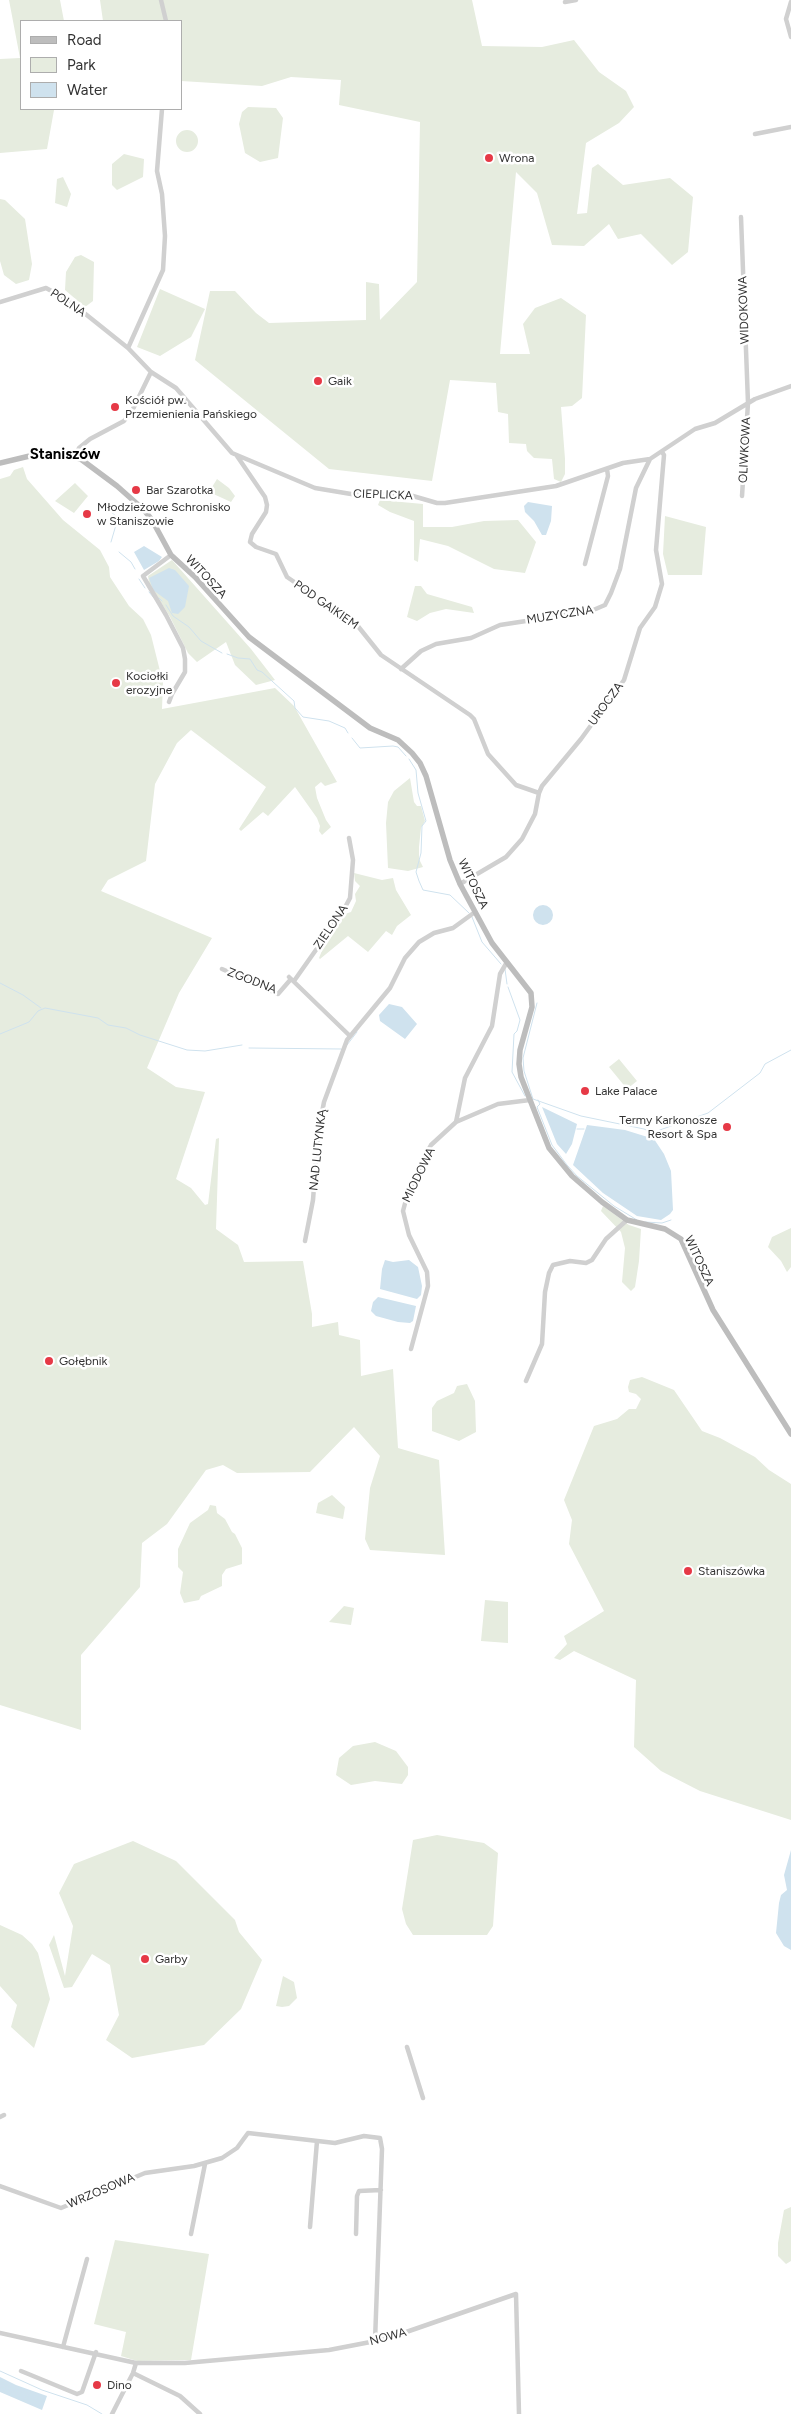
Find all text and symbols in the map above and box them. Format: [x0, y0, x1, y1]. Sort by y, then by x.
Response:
legend [20, 20, 182, 110]
text: Road [67, 31, 102, 49]
text: Park [67, 56, 96, 74]
text: Water [67, 81, 107, 99]
place label: Wrona [499, 151, 534, 165]
marker: Wrona [483, 152, 495, 164]
street label: WIDOKOWA [736, 276, 752, 344]
street label: POLNA [47, 286, 89, 320]
place label: Gaik [328, 374, 352, 388]
marker: Gaik [312, 375, 324, 387]
place label: Kościół pw. Przemienienia Pańskiego [125, 393, 257, 421]
marker: Kościół pw. Przemienienia Pańskiego [109, 401, 121, 413]
street label: OLIWKOWA [736, 417, 754, 483]
district label: Staniszów [30, 446, 100, 464]
place label: Bar Szarotka [146, 483, 213, 497]
marker: Bar Szarotka [130, 484, 142, 496]
street label: CIEPLICKA [353, 487, 413, 503]
place label: Młodzieżowe Schronisko w Staniszowie [97, 500, 231, 528]
marker: Młodzieżowe Schronisko w Staniszowie [81, 508, 93, 520]
street label: WITOSZA [182, 552, 230, 602]
street label: POD GAIKIEM [291, 577, 361, 633]
street label: MUZYCZNA [526, 603, 594, 627]
place label: Kociołki erozyjne [126, 669, 172, 697]
marker: Kociołki erozyjne [110, 677, 122, 689]
street label: UROCZA [586, 680, 626, 728]
street label: WITOSZA [455, 857, 491, 911]
street label: ZIELONA [311, 902, 351, 952]
street label: ZGODNA [225, 965, 279, 997]
place label: Lake Palace [595, 1084, 657, 1098]
marker: Lake Palace [579, 1085, 591, 1097]
street label: NAD LUTYNKĄ [307, 1109, 329, 1191]
place label: Termy Karkonosze Resort & Spa [619, 1113, 717, 1141]
marker: Termy Karkonosze Resort & Spa [721, 1121, 733, 1133]
street label: MIODOWA [400, 1145, 438, 1205]
street label: WITOSZA [681, 1234, 717, 1288]
place label: Gołębnik [59, 1354, 107, 1368]
marker: Gołębnik [43, 1355, 55, 1367]
place label: Staniszówka [698, 1564, 765, 1578]
marker: Staniszówka [682, 1565, 694, 1577]
place label: Garby [155, 1952, 187, 1966]
marker: Garby [139, 1953, 151, 1965]
street label: WRZOSOWA [65, 2170, 137, 2212]
street label: NOWA [368, 2325, 408, 2349]
place label: Dino [107, 2378, 132, 2392]
marker: Dino [91, 2379, 103, 2391]

